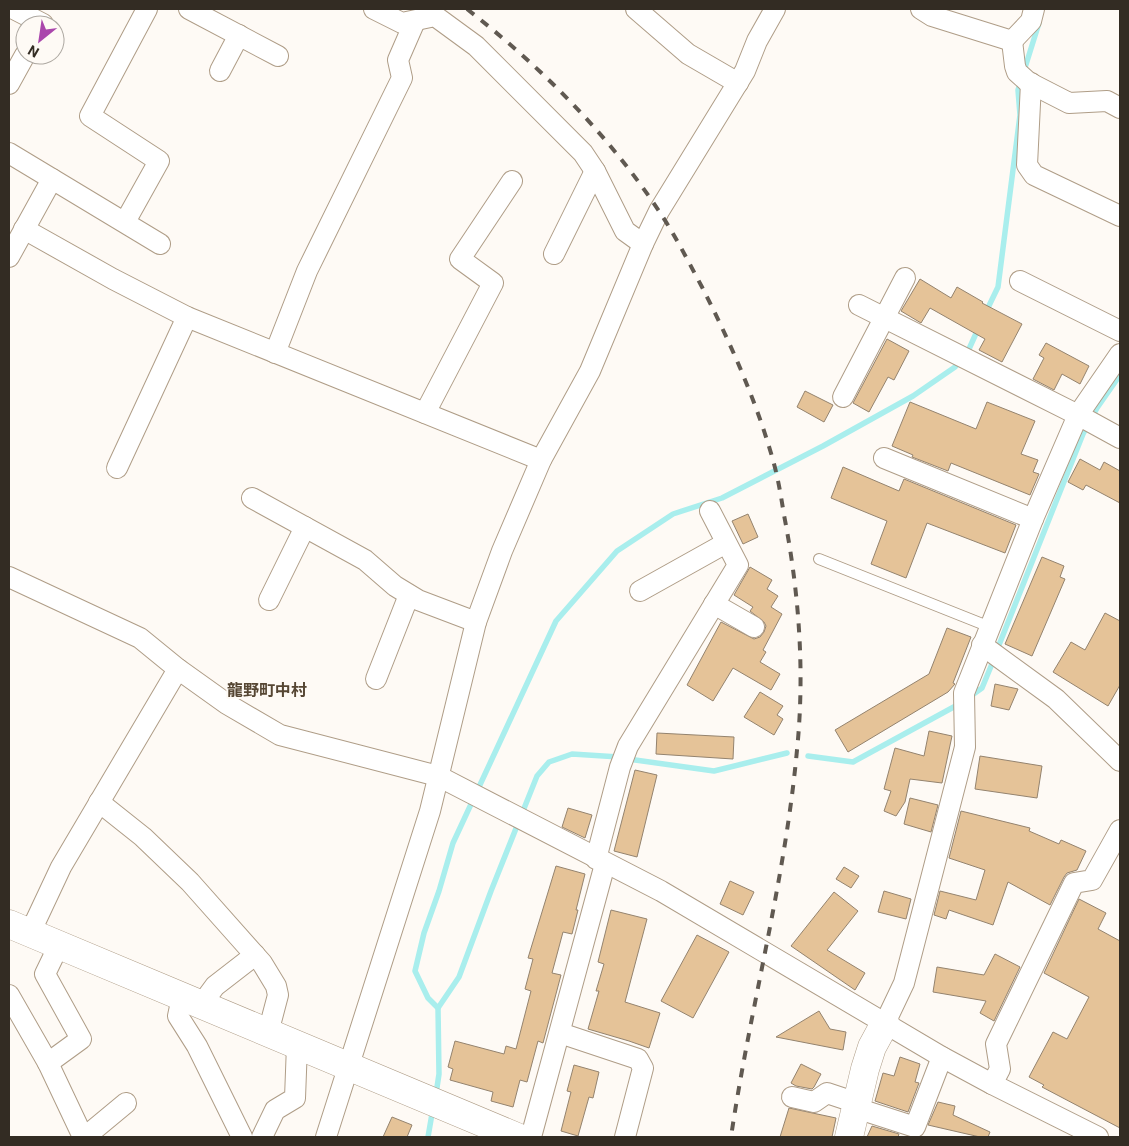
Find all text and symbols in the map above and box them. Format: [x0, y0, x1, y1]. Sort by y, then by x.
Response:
north arrow [15, 15, 65, 65]
text: N [25, 42, 42, 61]
district label: 龍野町中村 [227, 681, 307, 700]

